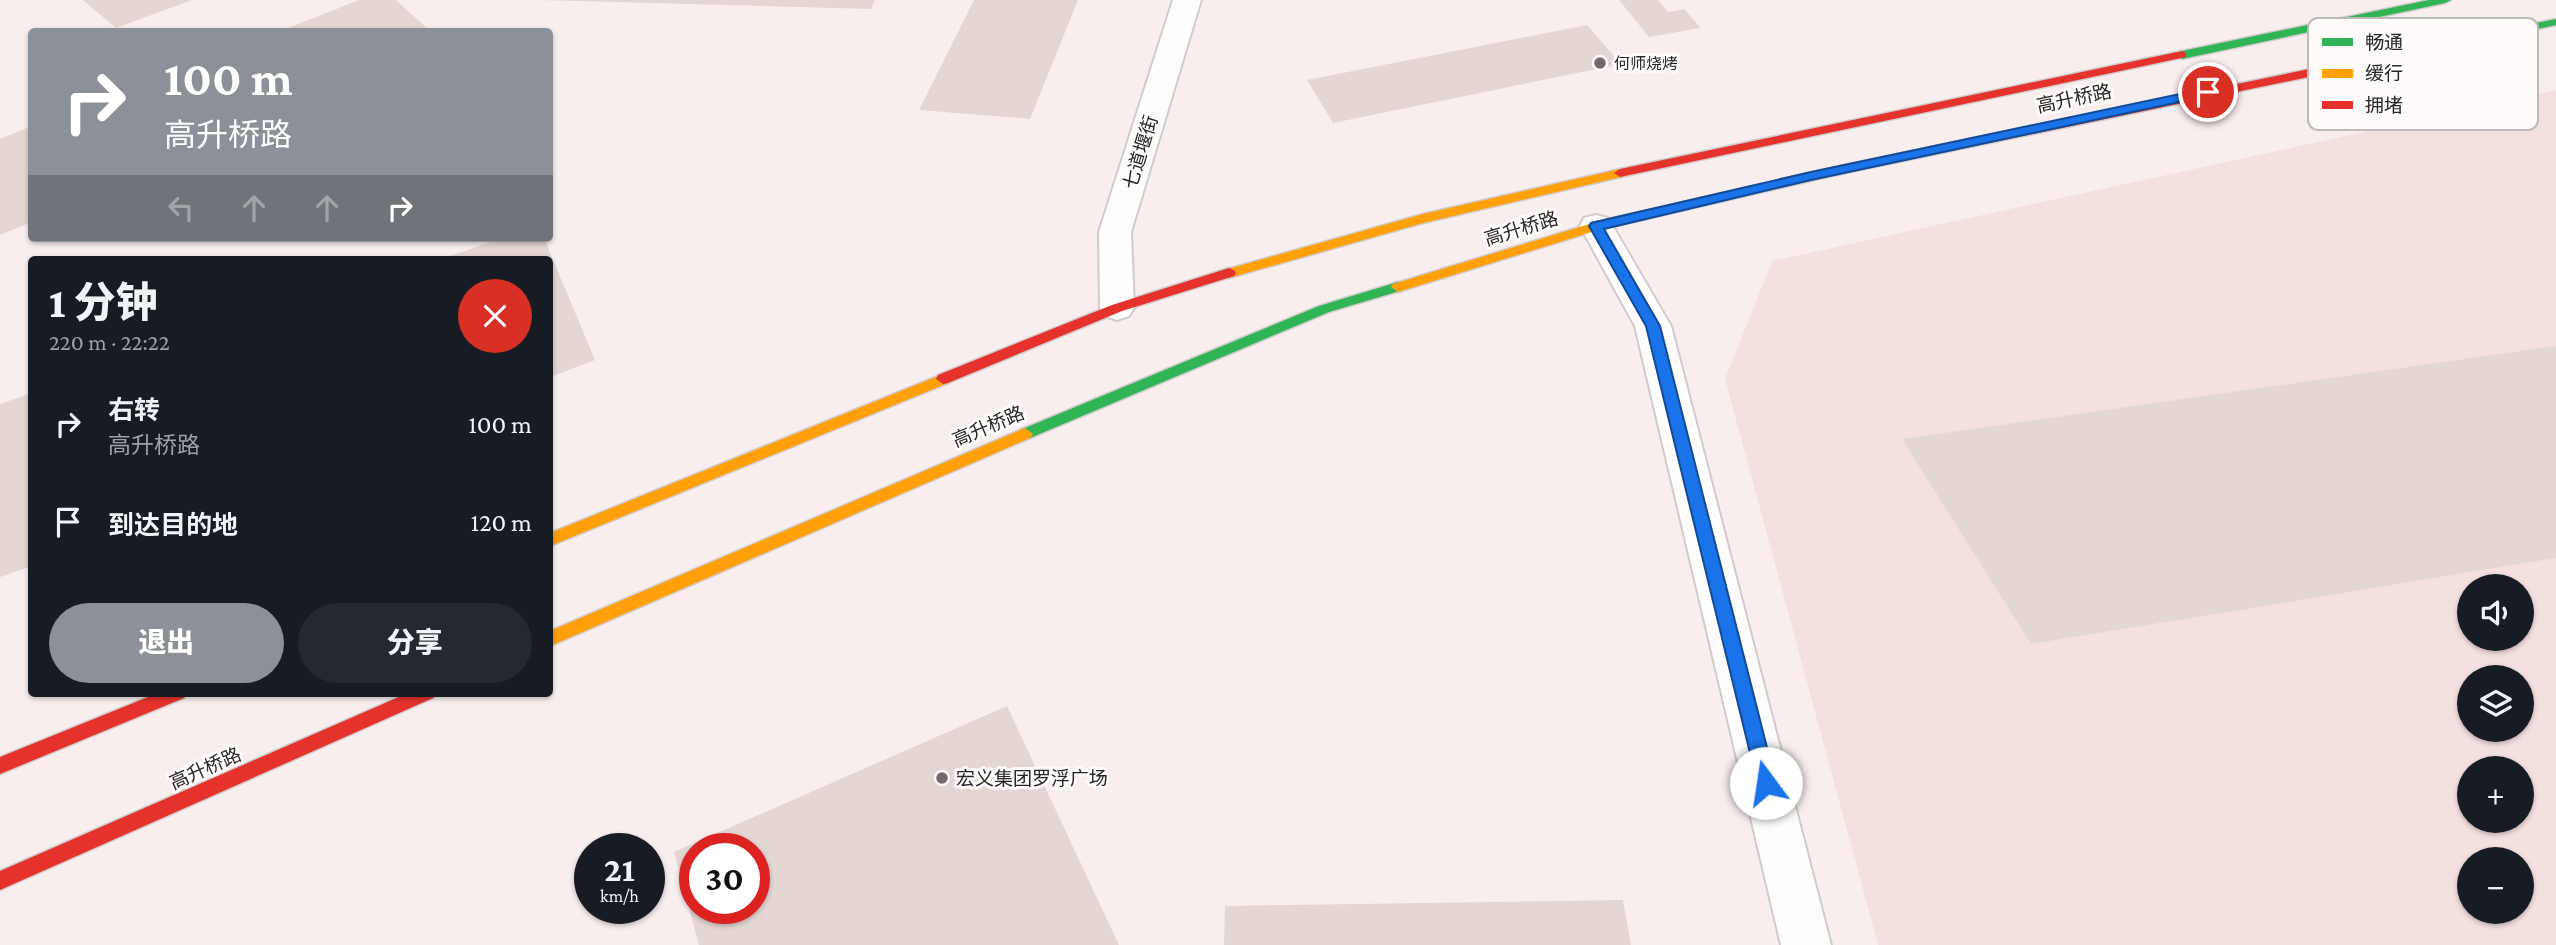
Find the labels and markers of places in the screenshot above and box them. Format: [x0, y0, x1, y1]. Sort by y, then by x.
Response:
marker: 何师烧烤 [1592, 55, 1608, 71]
place label: 何师烧烤 [1614, 55, 1678, 72]
pin [2178, 62, 2238, 122]
place label: 宏义集团罗浮广场 [956, 768, 1108, 789]
marker: 宏义集团罗浮广场 [934, 770, 950, 786]

